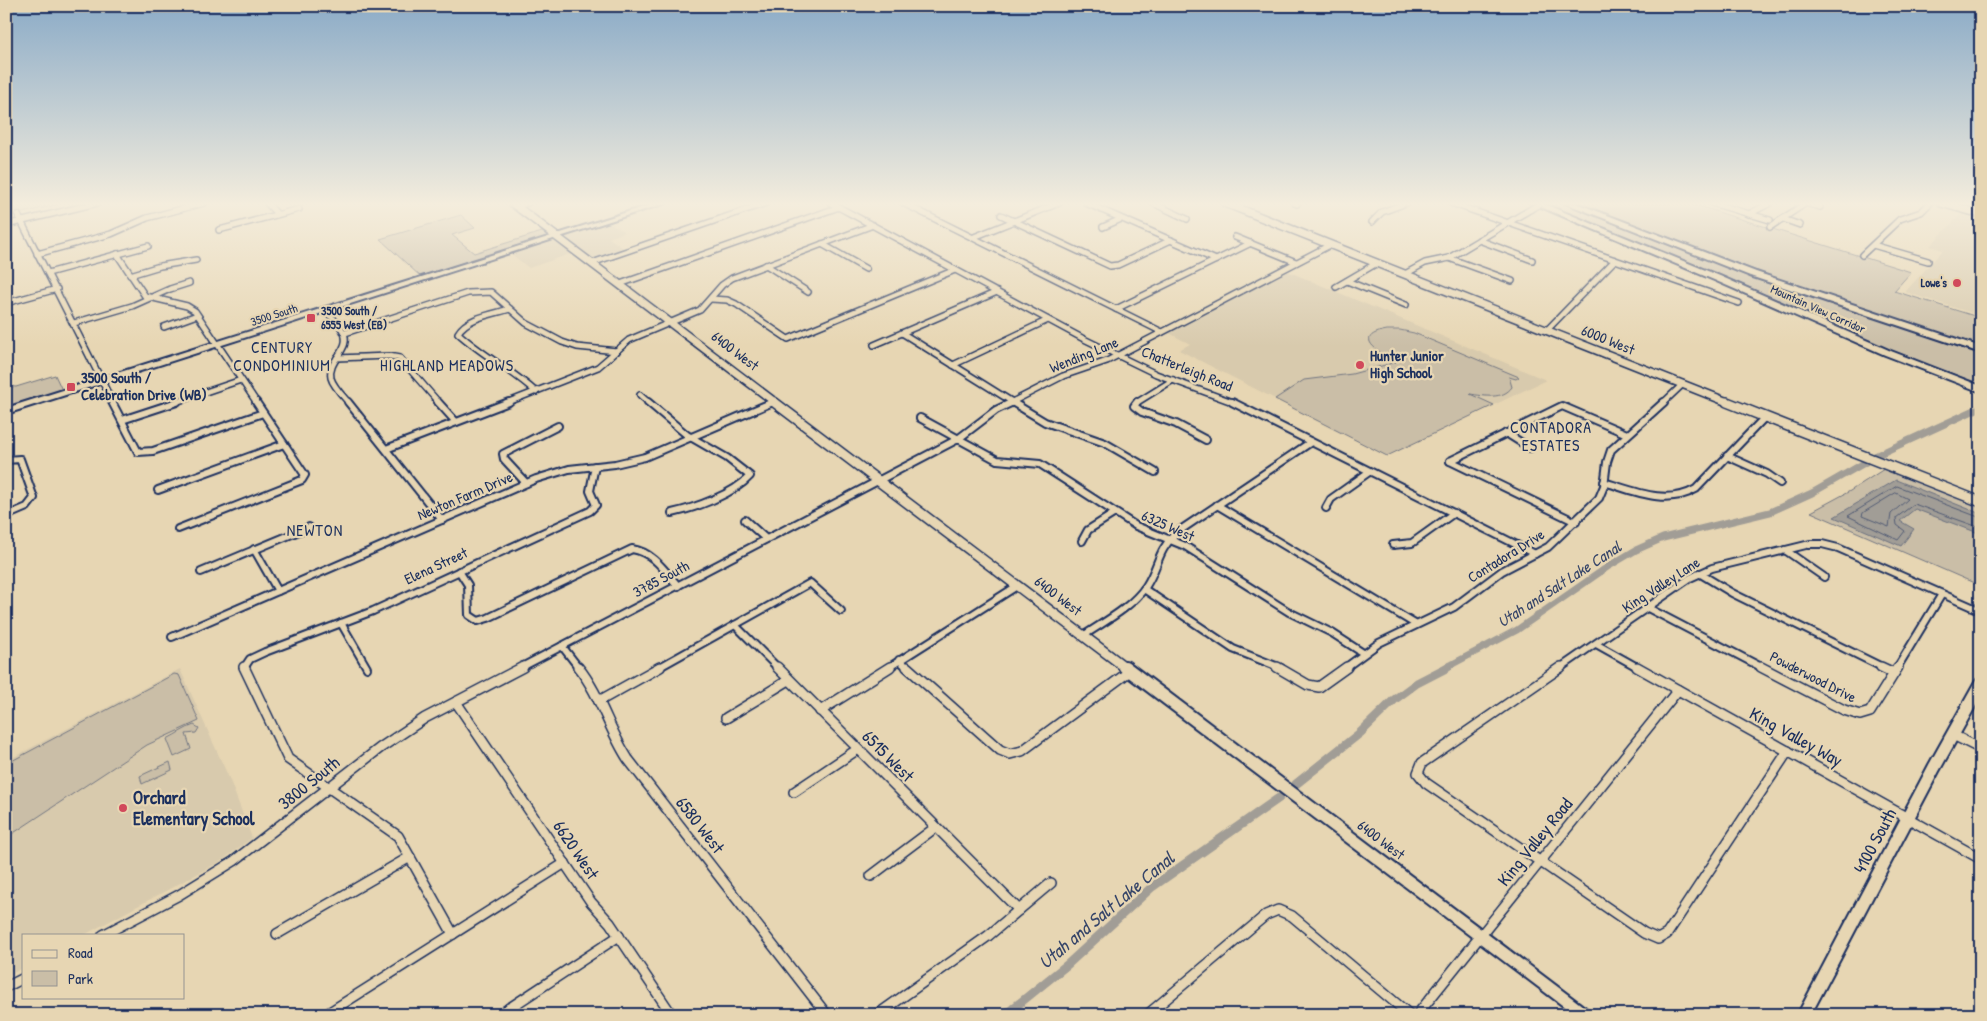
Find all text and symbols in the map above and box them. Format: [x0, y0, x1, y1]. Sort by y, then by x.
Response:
place label: Lowe's [1921, 274, 1947, 291]
marker: Lowe's [1951, 277, 1963, 289]
street label: Mountain View Corridor [1768, 280, 1869, 337]
street label: 3500 South [248, 299, 299, 330]
place label: 3500 South / 6555 West (EB) [321, 302, 387, 333]
marker: 3500 South / 6555 West (EB) [305, 312, 317, 324]
street label: 6000 West [1578, 319, 1639, 360]
street label: 6400 West [707, 326, 764, 376]
street label: Wending Lane [1046, 331, 1121, 378]
district label: CENTURY CONDOMINIUM [233, 336, 331, 376]
street label: Chatterleigh Road [1138, 341, 1236, 396]
place label: Hunter Junior High School [1370, 345, 1444, 384]
district label: HIGHLAND MEADOWS [380, 354, 514, 376]
marker: Hunter Junior High School [1354, 359, 1366, 371]
place label: 3500 South / Celebration Drive (WB) [81, 367, 207, 405]
marker: 3500 South / Celebration Drive (WB) [65, 381, 77, 393]
district label: CONTADORA ESTATES [1510, 416, 1592, 456]
street label: Newton Farm Drive [414, 466, 516, 525]
street label: 6325 West [1139, 505, 1199, 547]
district label: NEWTON [287, 519, 343, 541]
street label: Contadora Drive [1463, 524, 1548, 588]
water label: Utah and Salt Lake Canal [1493, 535, 1626, 632]
street label: Elena Street [401, 541, 472, 589]
street label: King Valley Lane [1618, 552, 1704, 618]
street label: 3785 South [629, 555, 693, 602]
street label: 6400 West [1030, 571, 1087, 621]
street label: Powderwood Drive [1766, 646, 1860, 707]
street label: King Valley Way [1745, 701, 1848, 773]
street label: 6515 West [857, 724, 921, 788]
street label: 3800 South [273, 750, 345, 815]
place label: Orchard Elementary School [133, 785, 256, 832]
street label: 6580 West [670, 791, 731, 859]
street label: King Valley Road [1491, 792, 1578, 891]
marker: Orchard Elementary School [117, 802, 129, 814]
street label: 4100 South [1847, 804, 1902, 878]
street label: 6620 West [547, 815, 606, 885]
street label: 6400 West [1353, 815, 1410, 865]
water label: Utah and Salt Lake Canal [1033, 845, 1180, 975]
legend [22, 934, 185, 998]
text: Road [68, 942, 93, 963]
text: Park [68, 968, 93, 989]

